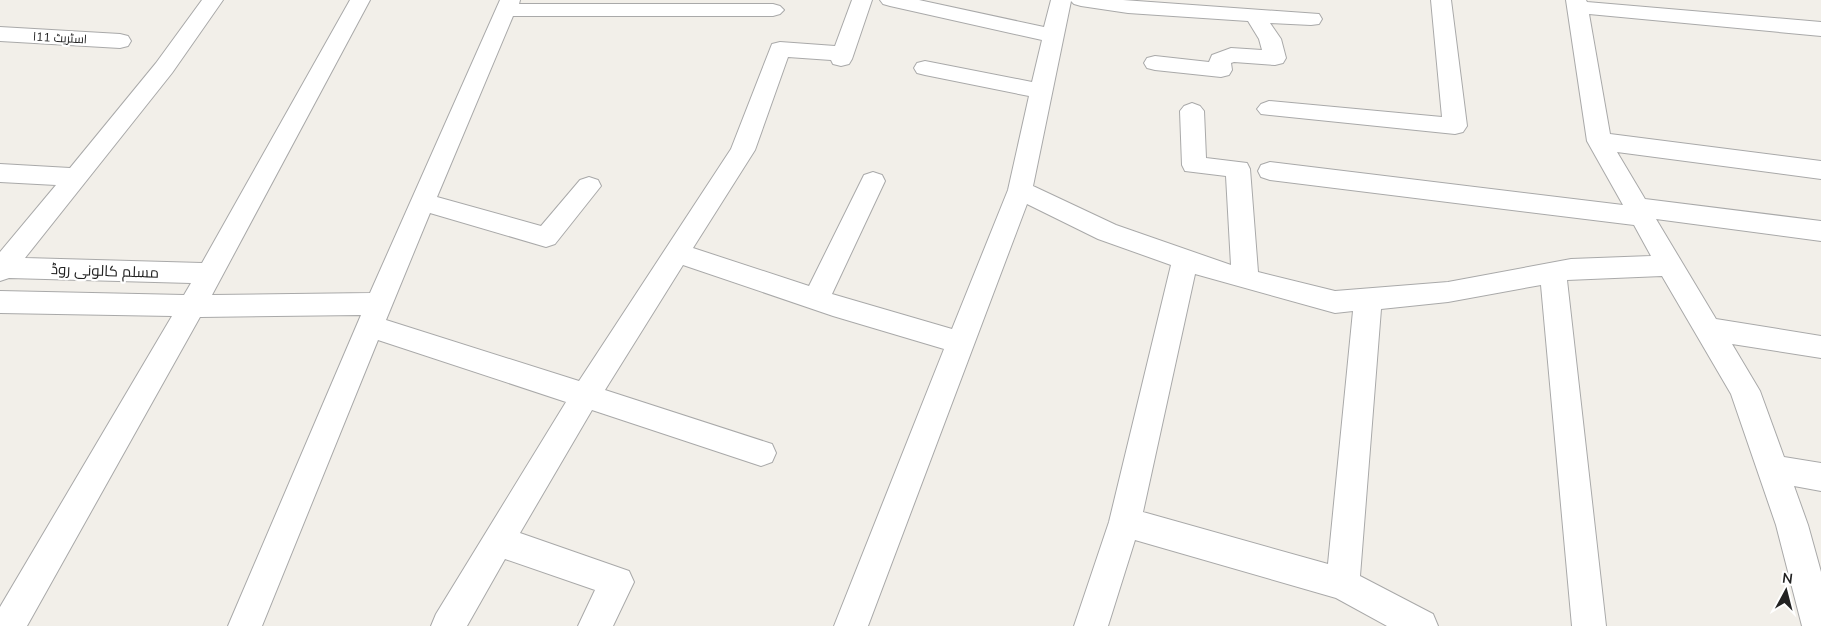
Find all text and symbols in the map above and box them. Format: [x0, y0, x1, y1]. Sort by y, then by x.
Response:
street label: اسٹریٹ 11ا [33, 29, 87, 47]
street label: مسلم کالونی روڈ [51, 259, 159, 283]
north arrow [1761, 566, 1811, 616]
text: N [1781, 569, 1794, 589]

